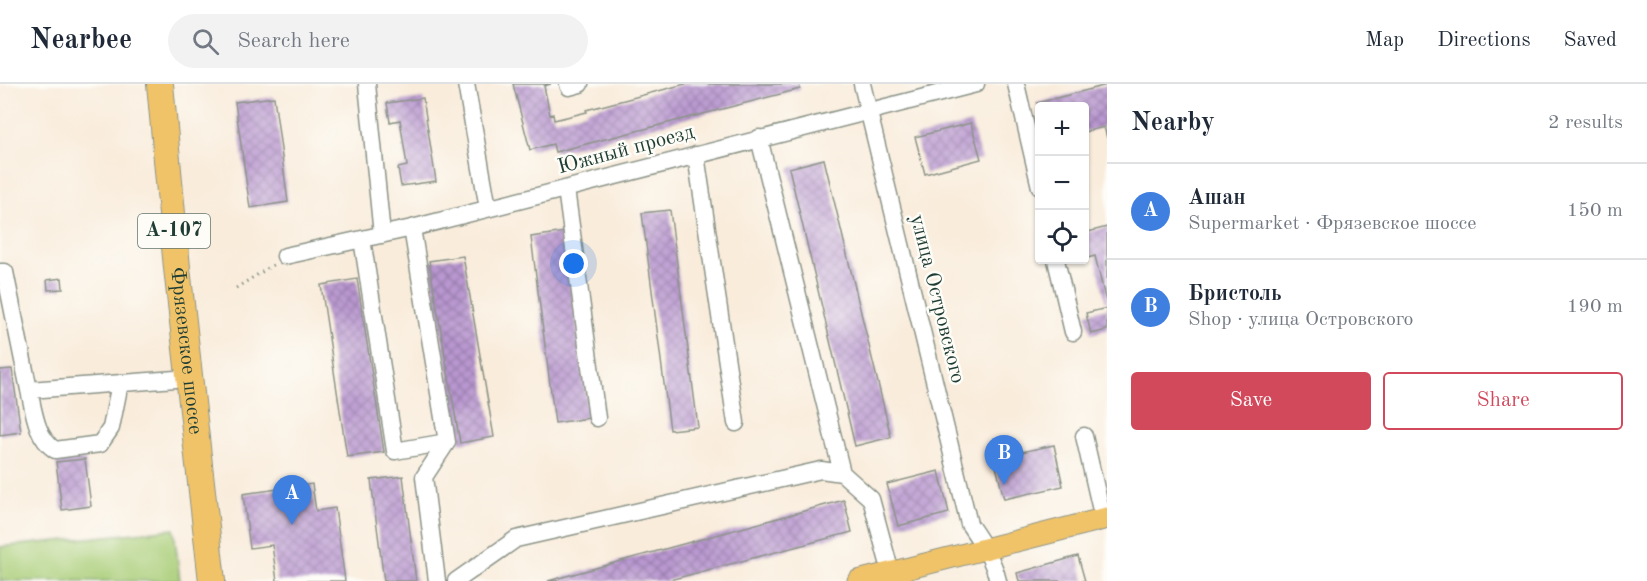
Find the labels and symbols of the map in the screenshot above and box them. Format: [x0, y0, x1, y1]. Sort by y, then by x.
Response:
street label: Южный проезд [555, 121, 697, 178]
street label: улица Островского [906, 212, 968, 386]
road number: А-107 [138, 214, 210, 248]
your location [559, 249, 588, 278]
street label: Фрязевское шоссе [166, 266, 206, 436]
pin: B [984, 436, 1024, 485]
pin: A [272, 476, 312, 525]

